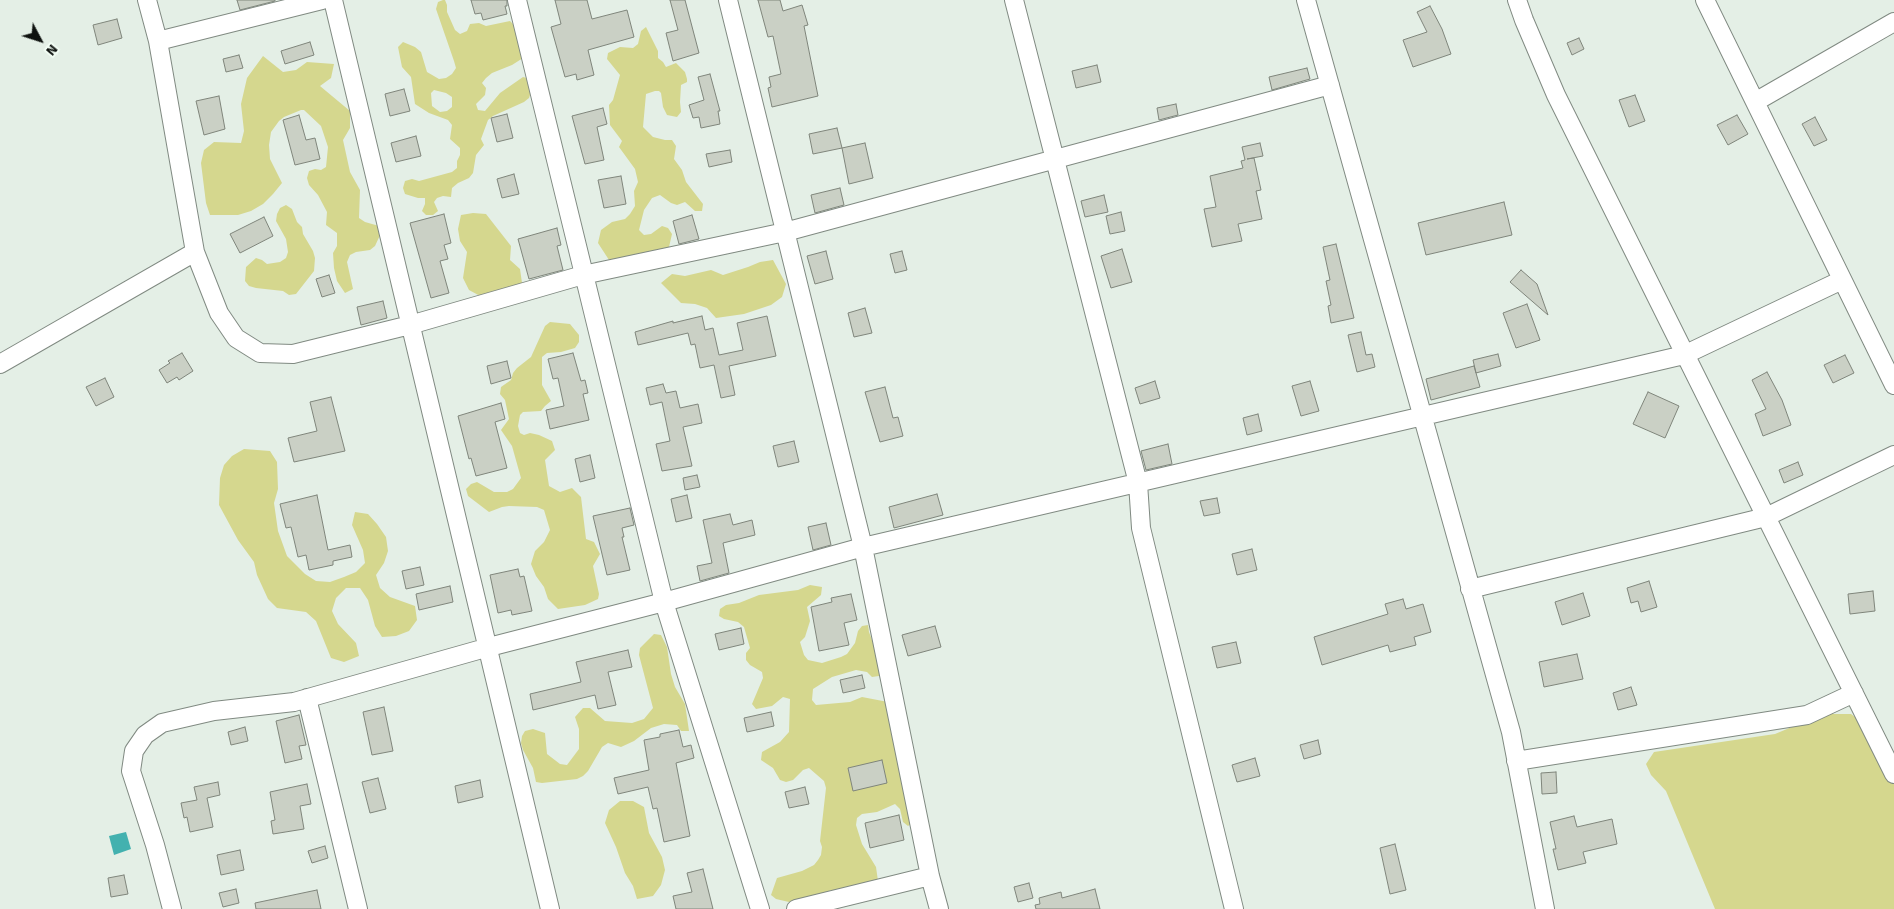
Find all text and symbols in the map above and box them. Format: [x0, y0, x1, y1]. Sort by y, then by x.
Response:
north arrow [15, 15, 65, 65]
text: N [42, 41, 62, 59]

